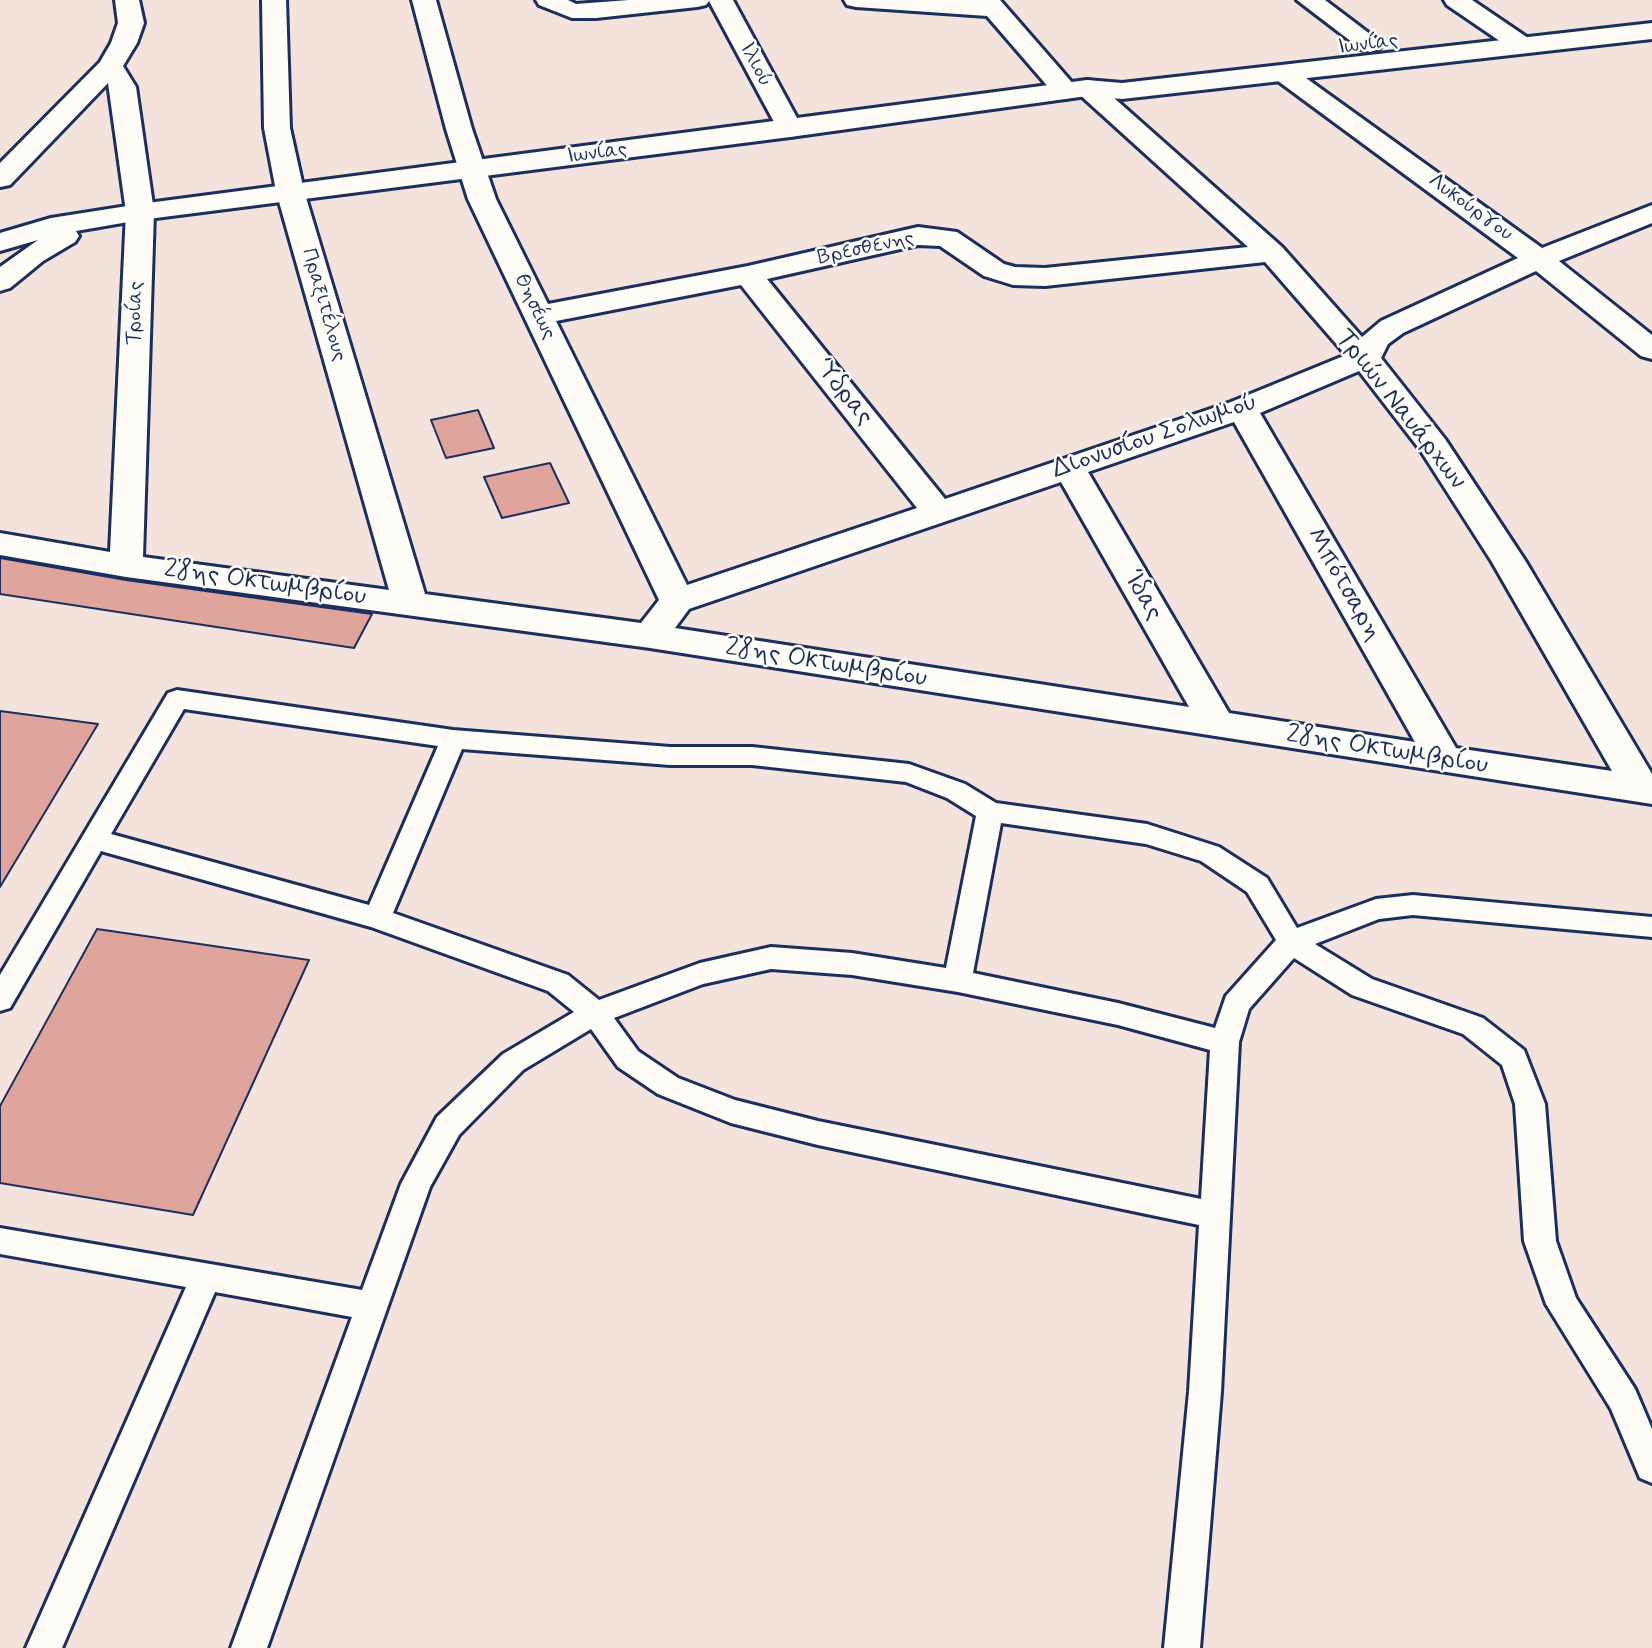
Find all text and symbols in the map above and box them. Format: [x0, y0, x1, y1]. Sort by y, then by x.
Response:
street label: Ιωνίας [1336, 29, 1400, 61]
street label: Ιλιού [733, 39, 777, 91]
street label: Ιωνίας [565, 138, 629, 170]
street label: Λυκούργου [1423, 169, 1517, 247]
street label: Βρεσθενης [815, 226, 917, 272]
street label: Πραξιτέλους [295, 246, 351, 364]
street label: Θησέως [507, 270, 561, 344]
street label: Τροίας [122, 281, 150, 345]
street label: Τριών Ναυάρχων [1328, 324, 1472, 496]
street label: Ύδρας [807, 353, 879, 433]
street label: Διονυσίου Σολωμού [1048, 387, 1262, 487]
street label: Μπότσαρη [1298, 523, 1388, 647]
street label: 28ης Οκτωμβρίου [162, 554, 368, 614]
street label: Ίδας [1115, 566, 1169, 626]
street label: 28ης Οκτωμβρίου [723, 633, 929, 695]
street label: 28ης Οκτωμβρίου [1284, 720, 1490, 782]

